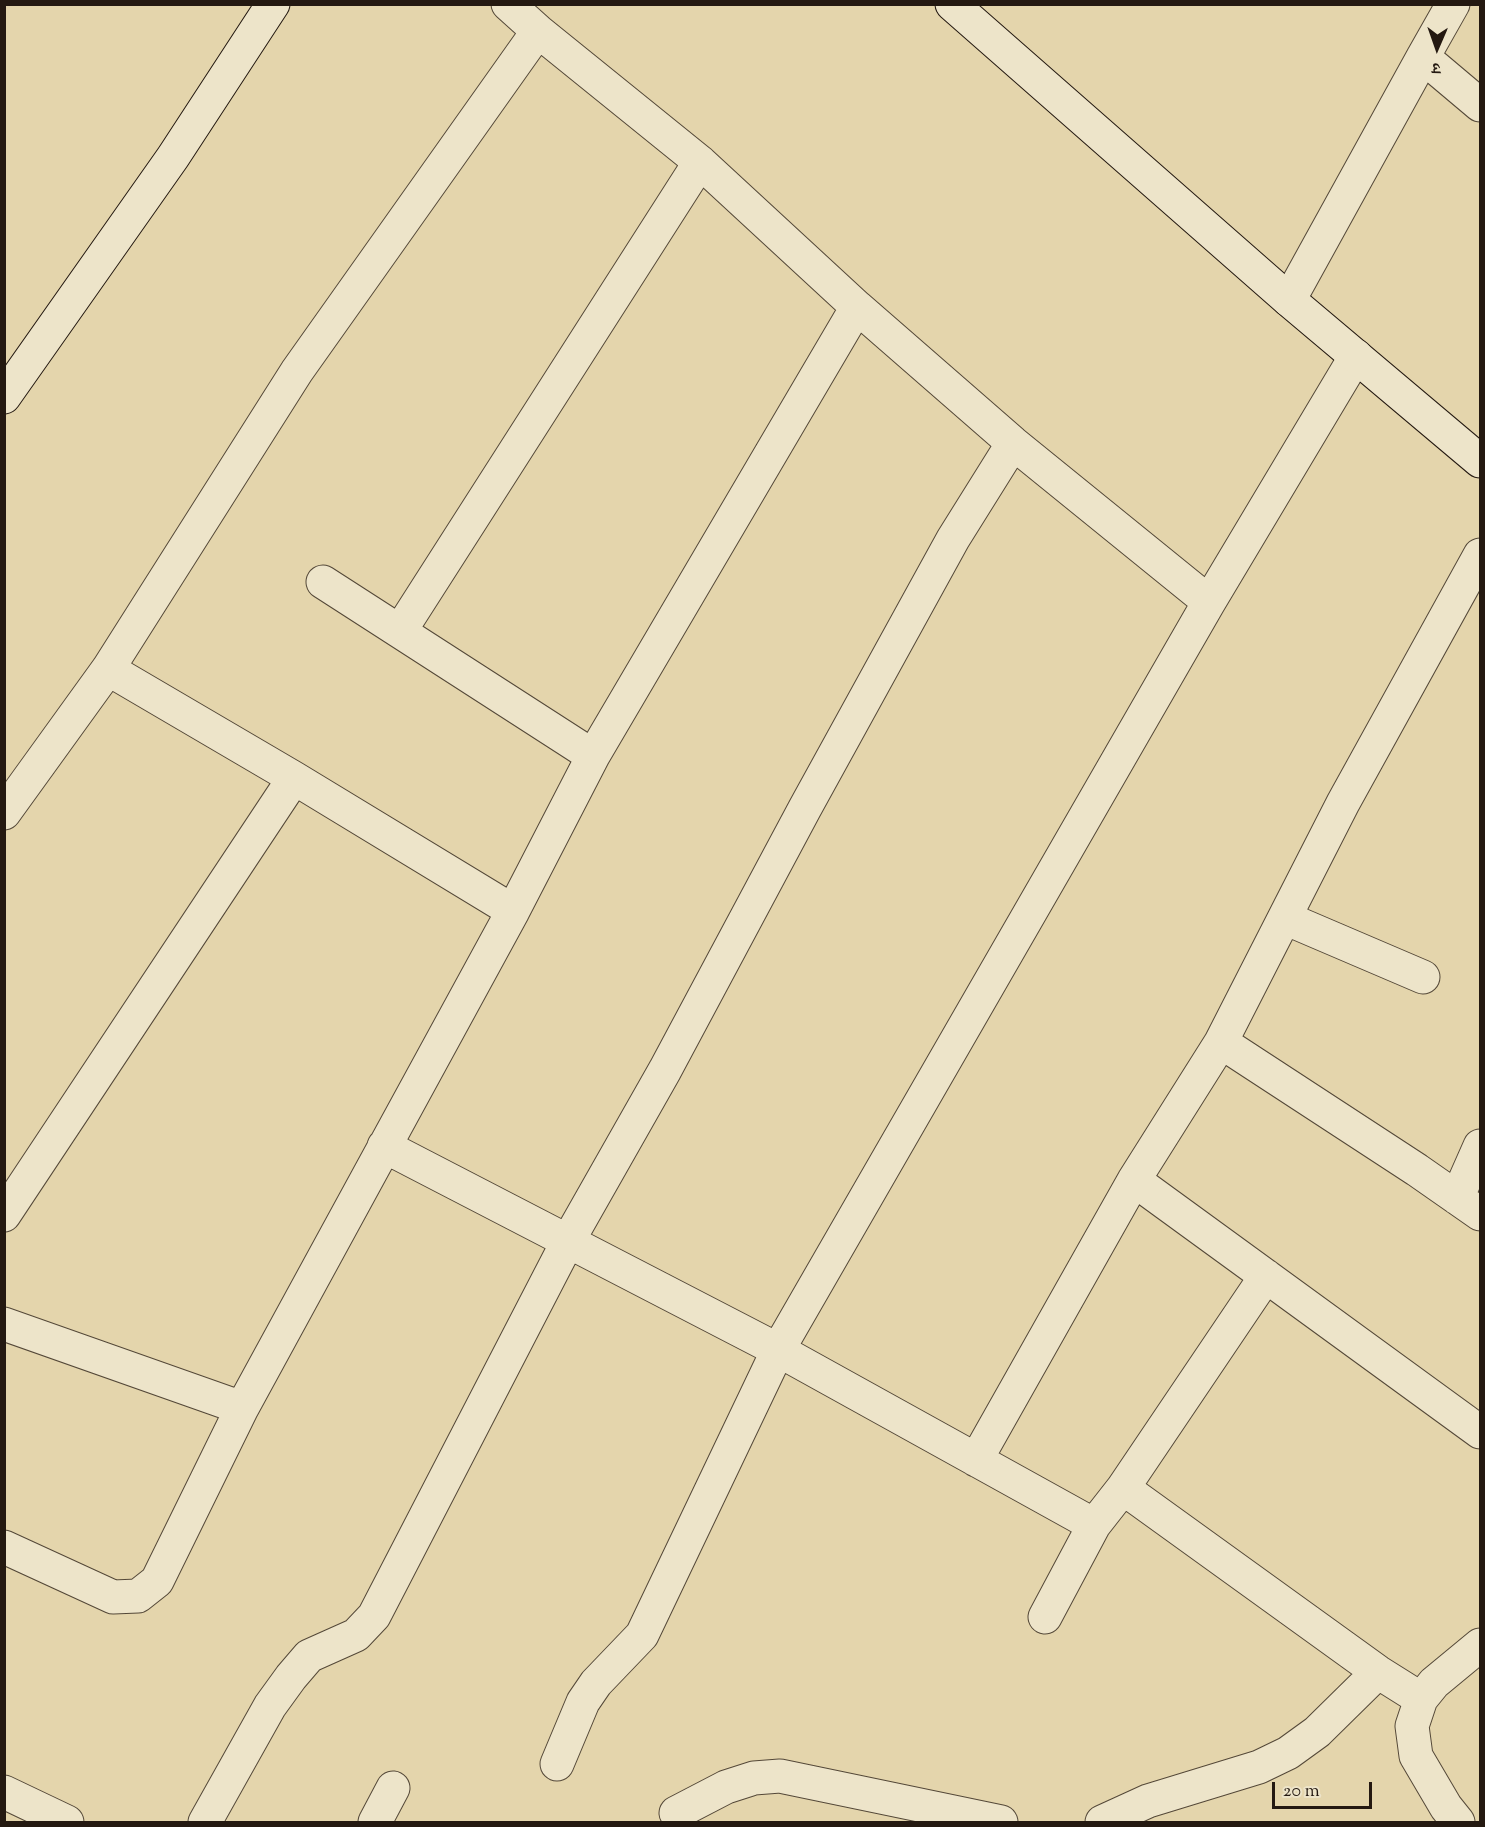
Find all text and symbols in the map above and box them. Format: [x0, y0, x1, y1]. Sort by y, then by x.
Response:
north arrow [1407, 18, 1467, 78]
text: उ [1432, 55, 1441, 78]
scale bar [1275, 1770, 1376, 1808]
text: 20 m [1283, 1779, 1320, 1805]

